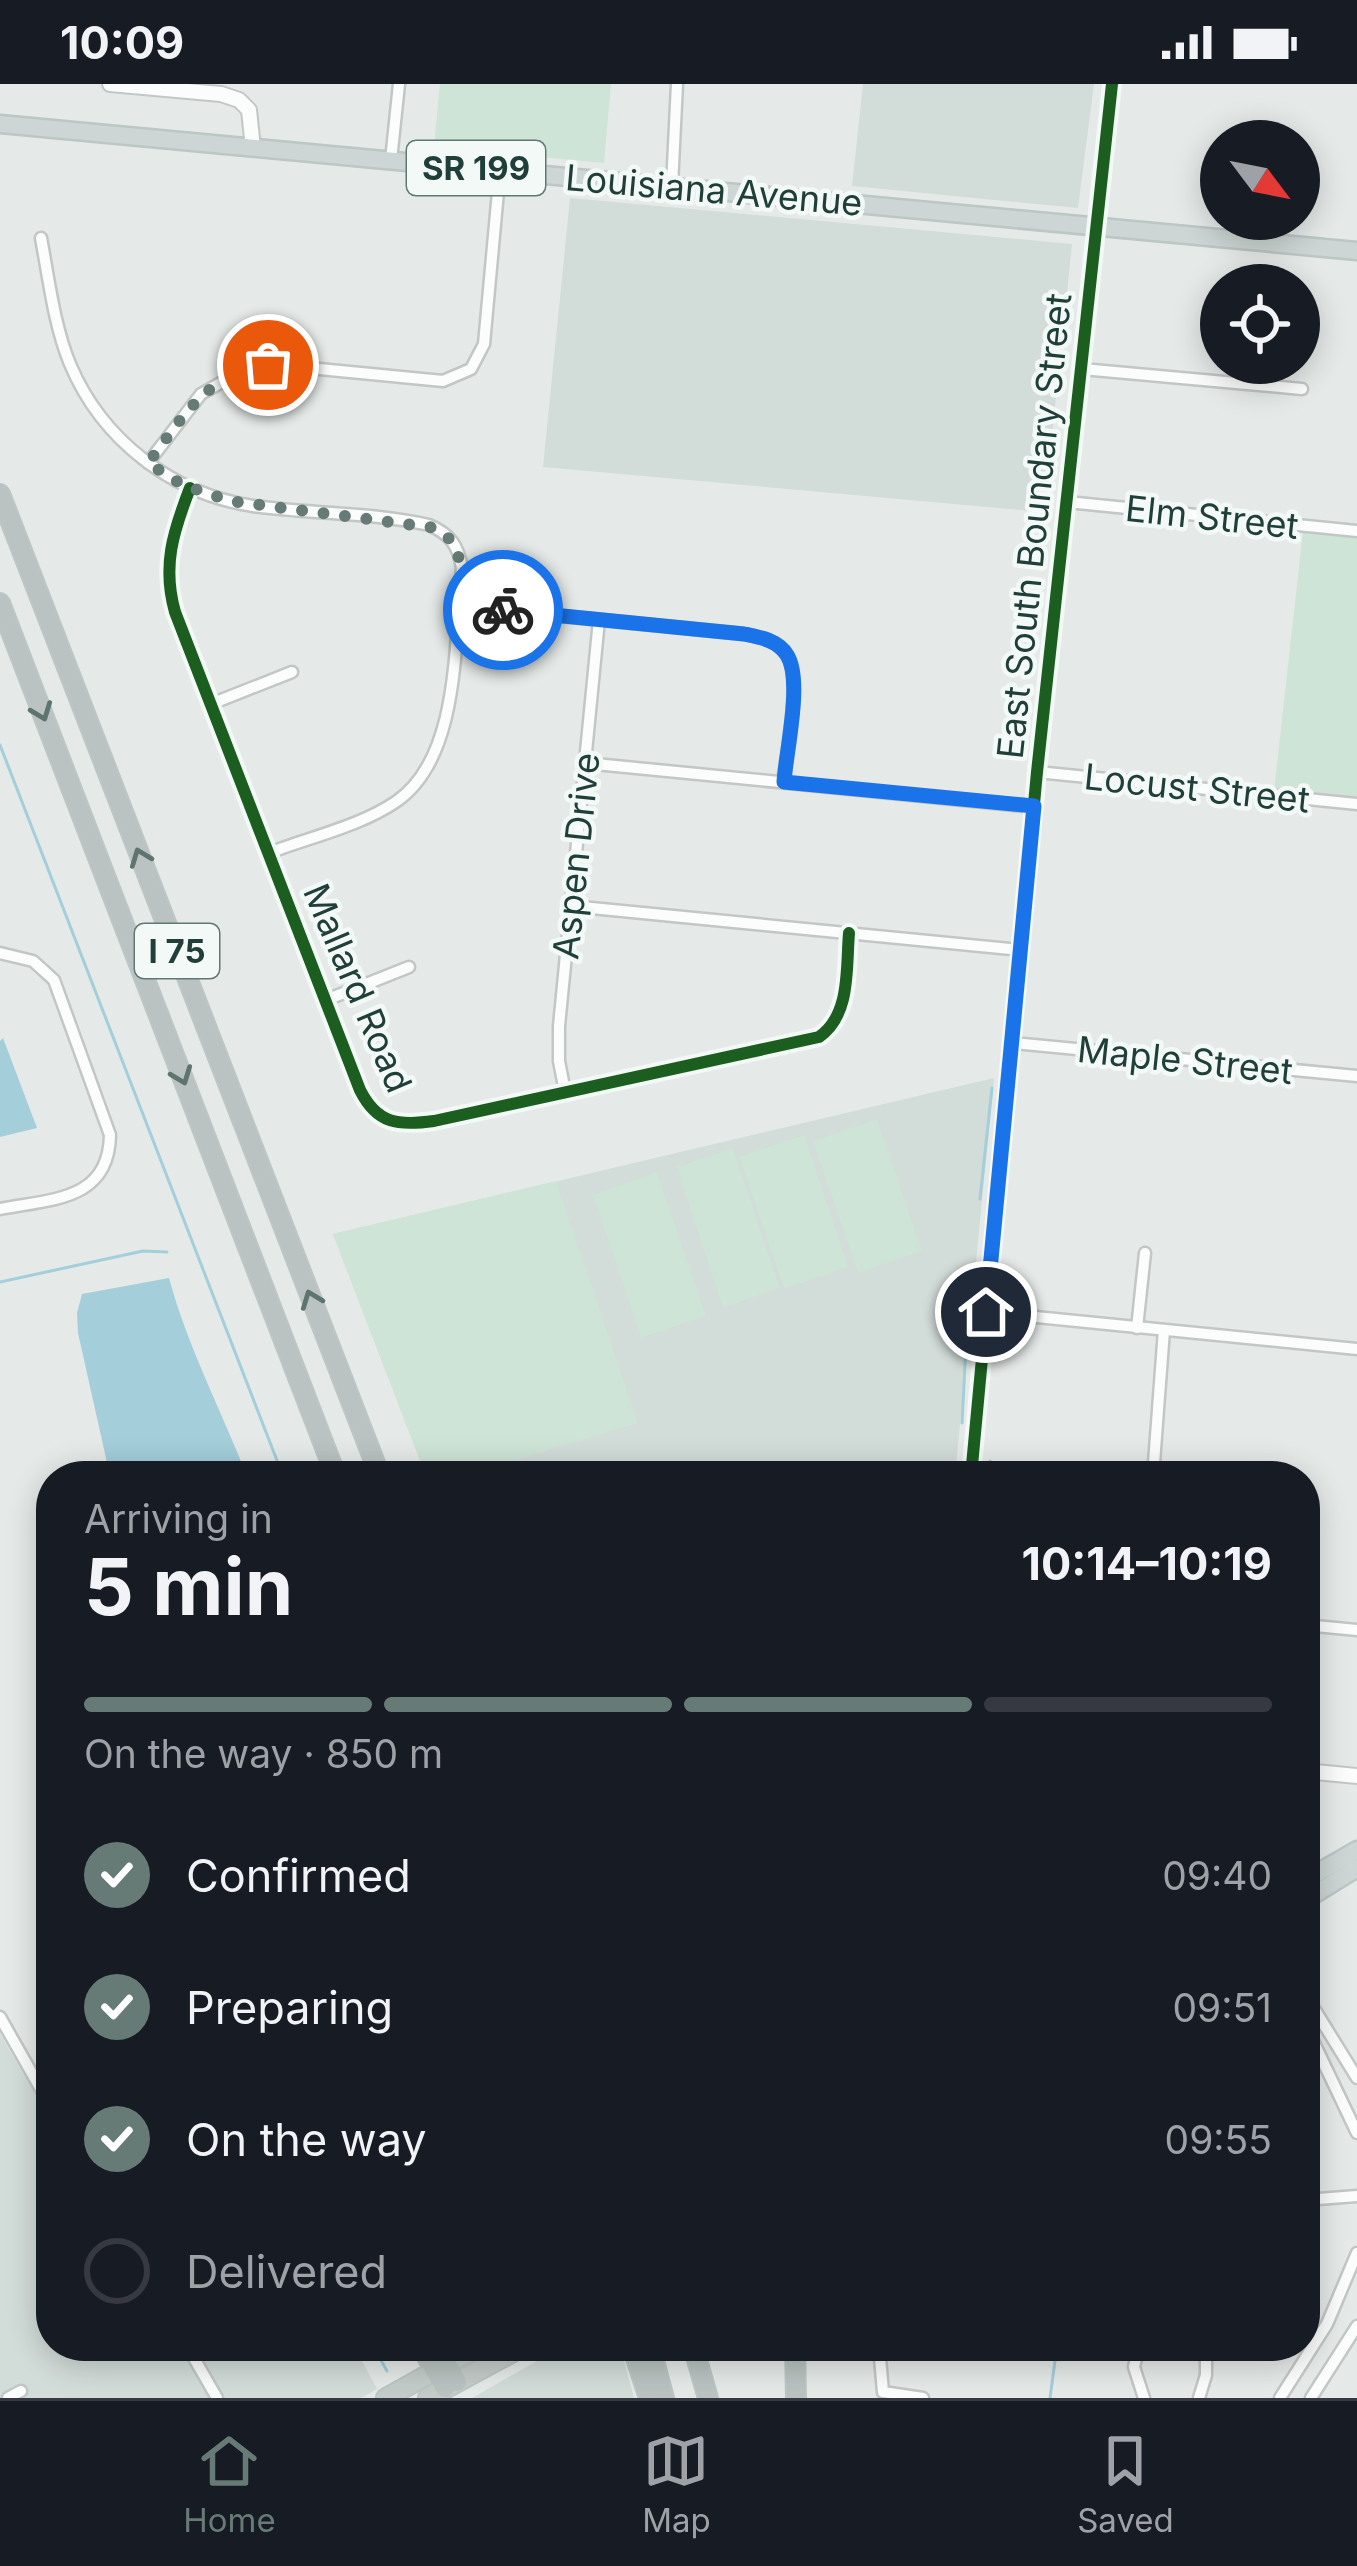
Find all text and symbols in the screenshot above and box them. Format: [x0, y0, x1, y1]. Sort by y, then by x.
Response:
text: 10:09 [60, 15, 184, 70]
north arrow [1200, 120, 1320, 240]
map controls [1200, 120, 1320, 384]
road number: SR 199 [407, 141, 545, 195]
street label: Louisiana Avenue [564, 155, 864, 225]
button: locate [1200, 264, 1320, 384]
street label: East South Boundary Street [988, 291, 1080, 761]
pin [217, 314, 319, 416]
icon: bag [235, 332, 301, 398]
street label: Elm Street [1123, 486, 1301, 548]
courier [443, 550, 563, 670]
icon: bike [470, 577, 536, 643]
one-way arrow [28, 701, 52, 722]
street label: Aspen Drive [543, 750, 609, 962]
street label: Locust Street [1082, 754, 1312, 822]
one-way arrow [130, 847, 155, 868]
street label: Mallard Road [294, 877, 422, 1099]
road number: I 75 [135, 924, 219, 978]
street label: Maple Street [1075, 1027, 1295, 1093]
one-way arrow [168, 1065, 192, 1086]
pin [935, 1261, 1037, 1363]
icon: home [953, 1279, 1019, 1345]
one-way arrow [301, 1290, 326, 1311]
text: Arriving in [84, 1495, 273, 1542]
text: 10:14–10:19 [1021, 1536, 1272, 1591]
text: 5 min [84, 1539, 293, 1634]
text: On the way · 850 m [84, 1730, 443, 1777]
icon: check [84, 1842, 150, 1908]
text: Confirmed [186, 1848, 411, 1903]
text: 09:40 [1162, 1852, 1272, 1899]
icon: check [84, 1974, 150, 2040]
text: Preparing [186, 1980, 393, 2035]
text: 09:51 [1172, 1984, 1272, 2031]
icon: check [84, 2106, 150, 2172]
text: On the way [186, 2112, 427, 2167]
text: 09:55 [1165, 2116, 1272, 2163]
text: Delivered [186, 2244, 387, 2299]
tab: Home [183, 2428, 276, 2540]
tab: Map [642, 2428, 711, 2540]
tab: Saved [1077, 2428, 1174, 2540]

